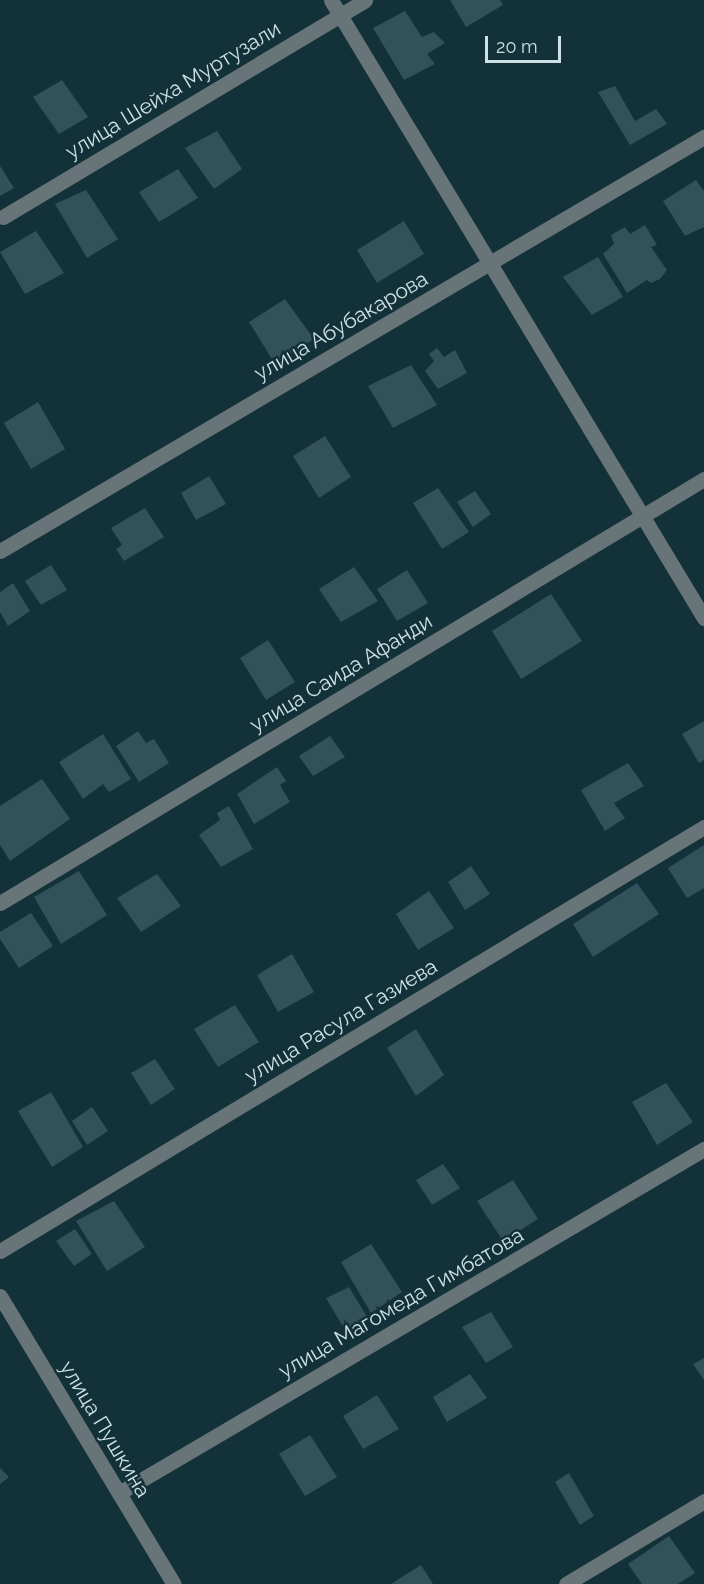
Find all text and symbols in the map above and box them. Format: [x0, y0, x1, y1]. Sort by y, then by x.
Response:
street label: улица Шейха Муртузали [61, 16, 285, 164]
scale bar [488, 24, 564, 62]
text: 20 m [496, 36, 538, 57]
street label: улица Абубакарова [249, 266, 433, 386]
street label: улица Саида Афанди [245, 608, 437, 738]
street label: улица Расула Газиева [240, 954, 442, 1088]
street label: улица Магомеда Гимбатова [274, 1222, 528, 1384]
street label: улица Пушкина [54, 1356, 156, 1502]

